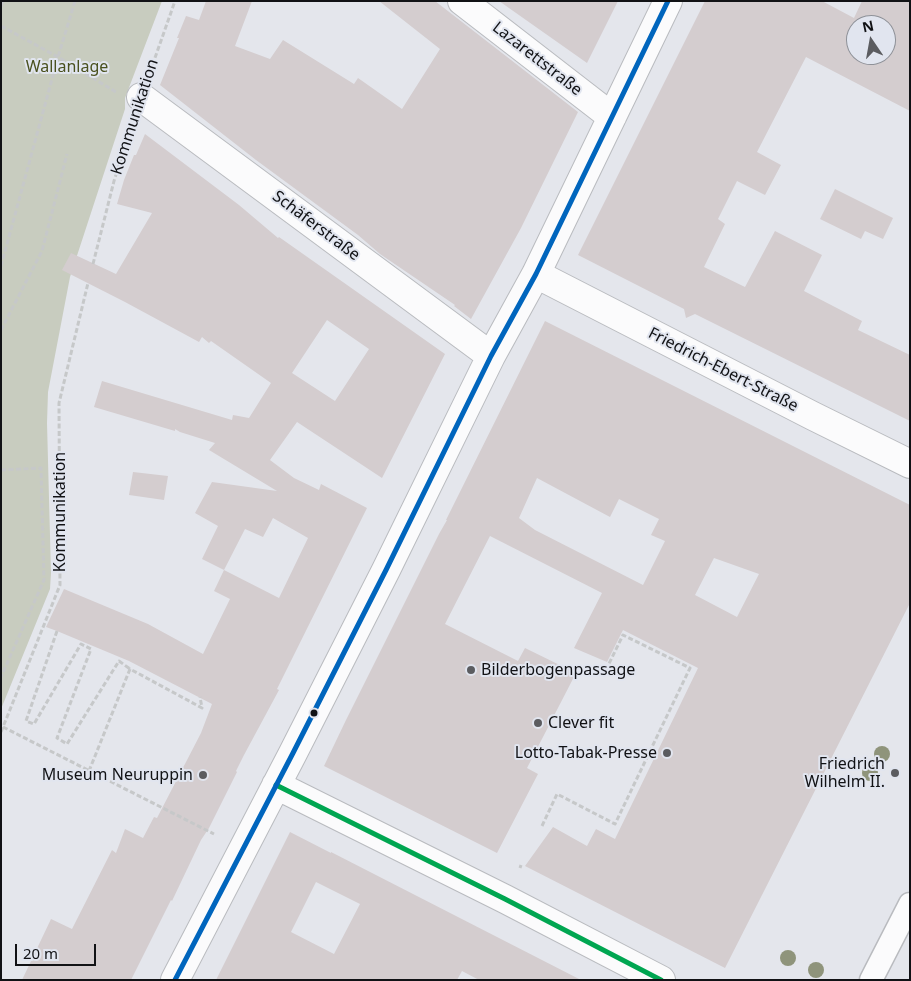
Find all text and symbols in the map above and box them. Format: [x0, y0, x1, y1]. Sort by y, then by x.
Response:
north arrow [846, 15, 896, 65]
text: N [860, 15, 876, 36]
street label: Lazarettstraße [488, 18, 586, 100]
park label: Wallanlage [26, 57, 108, 77]
street label: Kommunikation [107, 57, 163, 177]
street label: Schäferstraße [269, 187, 363, 265]
street label: Friedrich-Ebert-Straße [645, 324, 801, 416]
street label: Kommunikation [50, 452, 70, 572]
place label: Bilderbogenpassage [481, 660, 635, 680]
marker: Bilderbogenpassage [465, 664, 477, 676]
unlabelled marker [309, 708, 319, 718]
place label: Clever fit [548, 713, 614, 733]
marker: Clever fit [532, 717, 544, 729]
place label: Lotto-Tabak-Presse [515, 743, 657, 763]
marker: Lotto-Tabak-Presse [661, 747, 673, 759]
place label: Friedrich Wilhelm II. [805, 754, 885, 792]
place label: Museum Neuruppin [42, 765, 193, 785]
marker: Friedrich Wilhelm II. [889, 767, 901, 779]
marker: Museum Neuruppin [197, 769, 209, 781]
scale bar [18, 934, 99, 966]
text: 20 m [23, 943, 58, 963]

